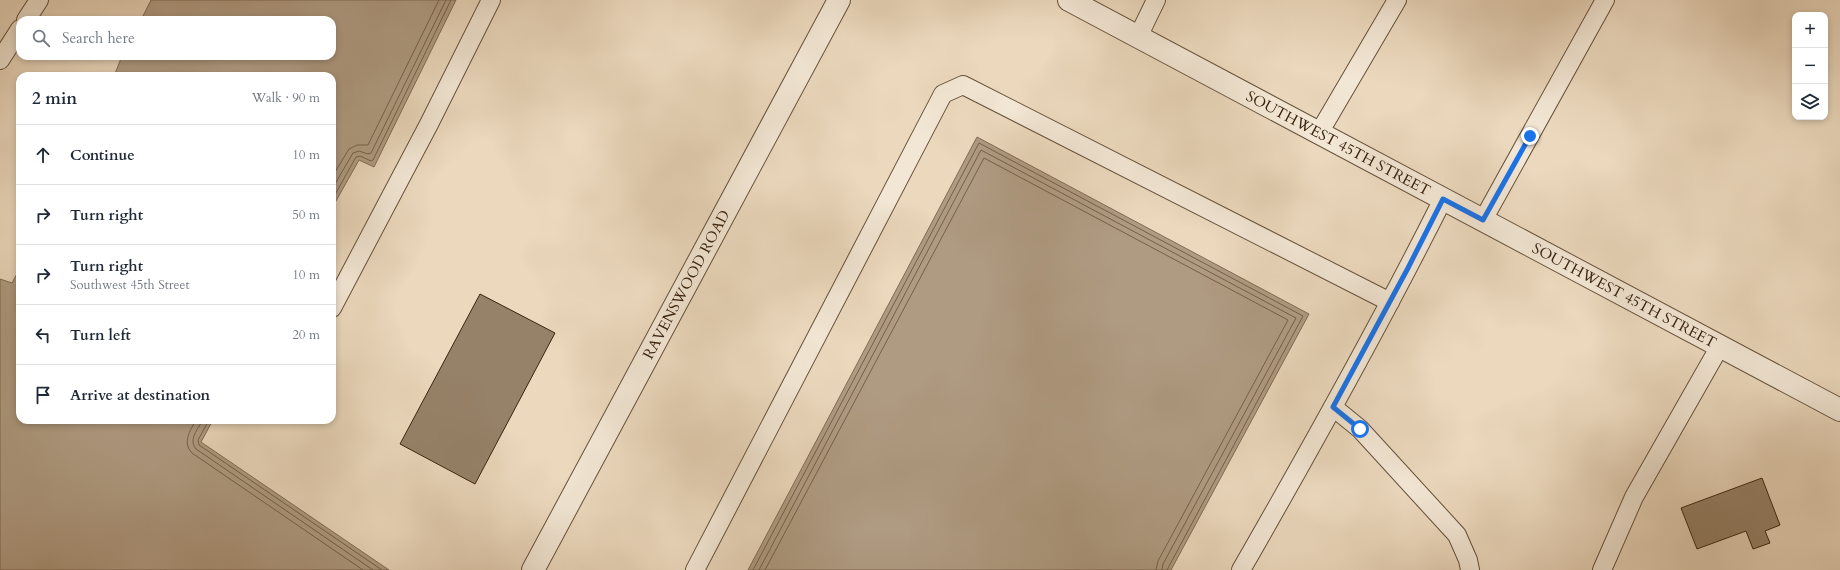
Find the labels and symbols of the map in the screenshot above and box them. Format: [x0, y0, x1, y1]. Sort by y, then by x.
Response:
street label: SOUTHWEST 45TH STREET [1243, 86, 1434, 200]
route end [1521, 127, 1539, 145]
street label: RAVENSWOOD ROAD [638, 206, 734, 363]
street label: SOUTHWEST 45TH STREET [1529, 238, 1720, 353]
route start [1351, 420, 1369, 438]

